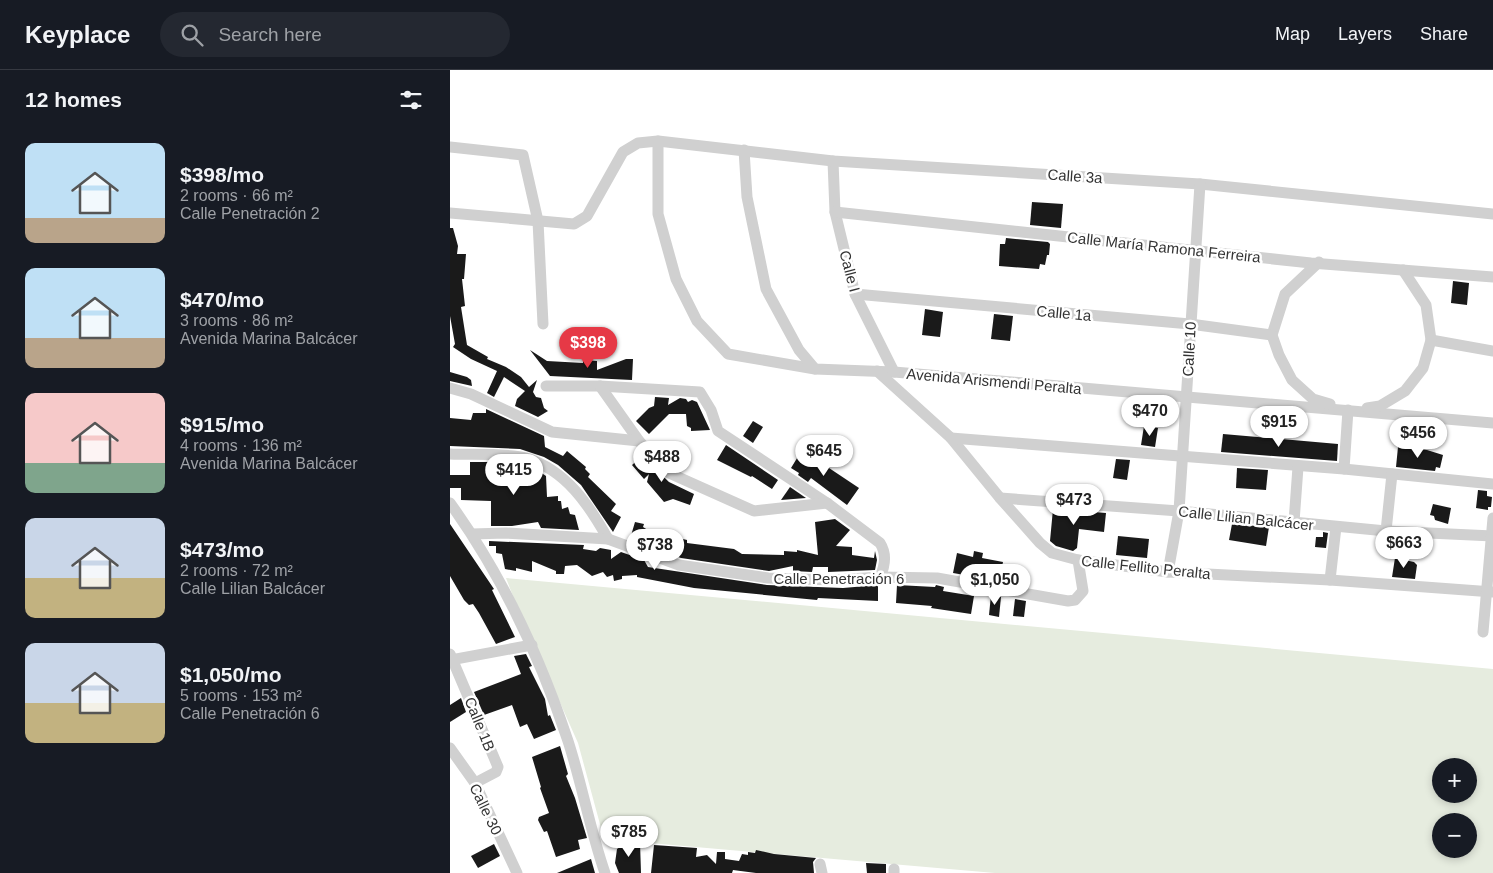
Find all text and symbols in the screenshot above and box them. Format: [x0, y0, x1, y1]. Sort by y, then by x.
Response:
search box [160, 12, 510, 57]
text: Keyplace [25, 21, 130, 48]
icon: search [178, 21, 206, 49]
text: Search here [218, 24, 322, 45]
text: Map [1275, 24, 1310, 44]
text: Layers [1338, 24, 1392, 44]
text: Share [1420, 24, 1468, 44]
icon: filters [397, 86, 425, 114]
text: 12 homes [25, 88, 122, 111]
icon: home [65, 163, 125, 223]
text: $398/mo [180, 163, 264, 186]
street label: Calle 3a [1047, 166, 1104, 186]
text: 2 rooms · 66 m² [180, 187, 293, 204]
text: Calle Penetración 2 [180, 205, 320, 222]
street label: Calle María Ramona Ferreira [1067, 228, 1262, 266]
street label: Calle I [836, 248, 864, 294]
icon: home [65, 288, 125, 348]
text: $470/mo [180, 288, 264, 311]
street label: Calle 1a [1036, 302, 1093, 324]
text: 3 rooms · 86 m² [180, 312, 293, 329]
street label: Calle 10 [1179, 321, 1199, 377]
pin: $398 [558, 326, 618, 369]
text: Avenida Marina Balcácer [180, 330, 358, 347]
text: $398 [570, 334, 606, 351]
street label: Avenida Arismendi Peralta [906, 365, 1083, 397]
pin: $470 [1120, 394, 1180, 437]
text: $470 [1132, 402, 1168, 419]
pin: $915 [1249, 406, 1309, 448]
icon: home [65, 413, 125, 473]
text: $915/mo [180, 413, 264, 436]
text: $915 [1261, 413, 1297, 430]
pin: $456 [1388, 416, 1448, 459]
text: $456 [1400, 424, 1436, 441]
pin: $645 [794, 434, 854, 477]
text: 4 rooms · 136 m² [180, 437, 302, 454]
pin: $488 [632, 440, 692, 483]
text: $645 [806, 442, 842, 459]
text: $488 [644, 448, 680, 465]
pin: $415 [484, 454, 544, 496]
text: Avenida Marina Balcácer [180, 455, 358, 472]
text: $415 [496, 461, 532, 478]
pin: $473 [1044, 484, 1104, 526]
text: $473 [1056, 491, 1092, 508]
street label: Calle Lilian Balcácer [1178, 502, 1314, 534]
pin: $663 [1374, 526, 1434, 569]
pin: $738 [625, 528, 685, 571]
text: $663 [1386, 534, 1422, 551]
text: $738 [637, 536, 673, 553]
icon: home [65, 538, 125, 598]
text: $473/mo [180, 538, 264, 561]
street label: Calle Fellito Peralta [1080, 552, 1212, 582]
text: 2 rooms · 72 m² [180, 562, 293, 579]
pin: $1,050 [954, 564, 1036, 606]
street label: Calle Penetración 6 [774, 570, 904, 587]
text: $1,050 [971, 571, 1019, 588]
text: Calle Lilian Balcácer [180, 580, 325, 597]
icon: home [65, 663, 125, 723]
text: $1,050/mo [180, 663, 282, 686]
text: 5 rooms · 153 m² [180, 687, 302, 704]
street label: Calle 1B [461, 695, 499, 753]
text: Calle Penetración 6 [180, 705, 320, 722]
map controls [1432, 758, 1477, 858]
button: + [1432, 758, 1477, 803]
street label: Calle 30 [466, 781, 506, 837]
button: − [1432, 813, 1477, 858]
pin: $785 [599, 816, 659, 858]
text: $785 [611, 823, 647, 840]

